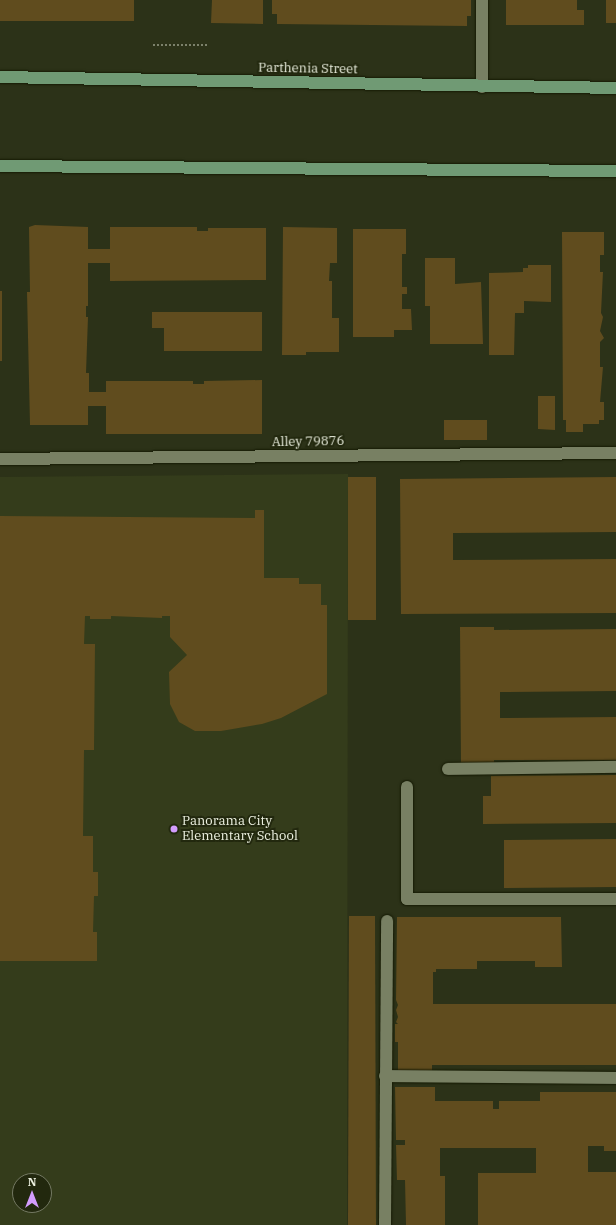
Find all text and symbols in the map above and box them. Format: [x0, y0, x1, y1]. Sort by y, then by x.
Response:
street label: Parthenia Street [258, 60, 358, 78]
street label: Alley 79876 [272, 434, 344, 450]
place label: Panorama City Elementary School [182, 814, 298, 845]
marker: Panorama City Elementary School [169, 824, 179, 834]
north arrow [12, 1173, 52, 1213]
text: N [28, 1175, 36, 1189]

